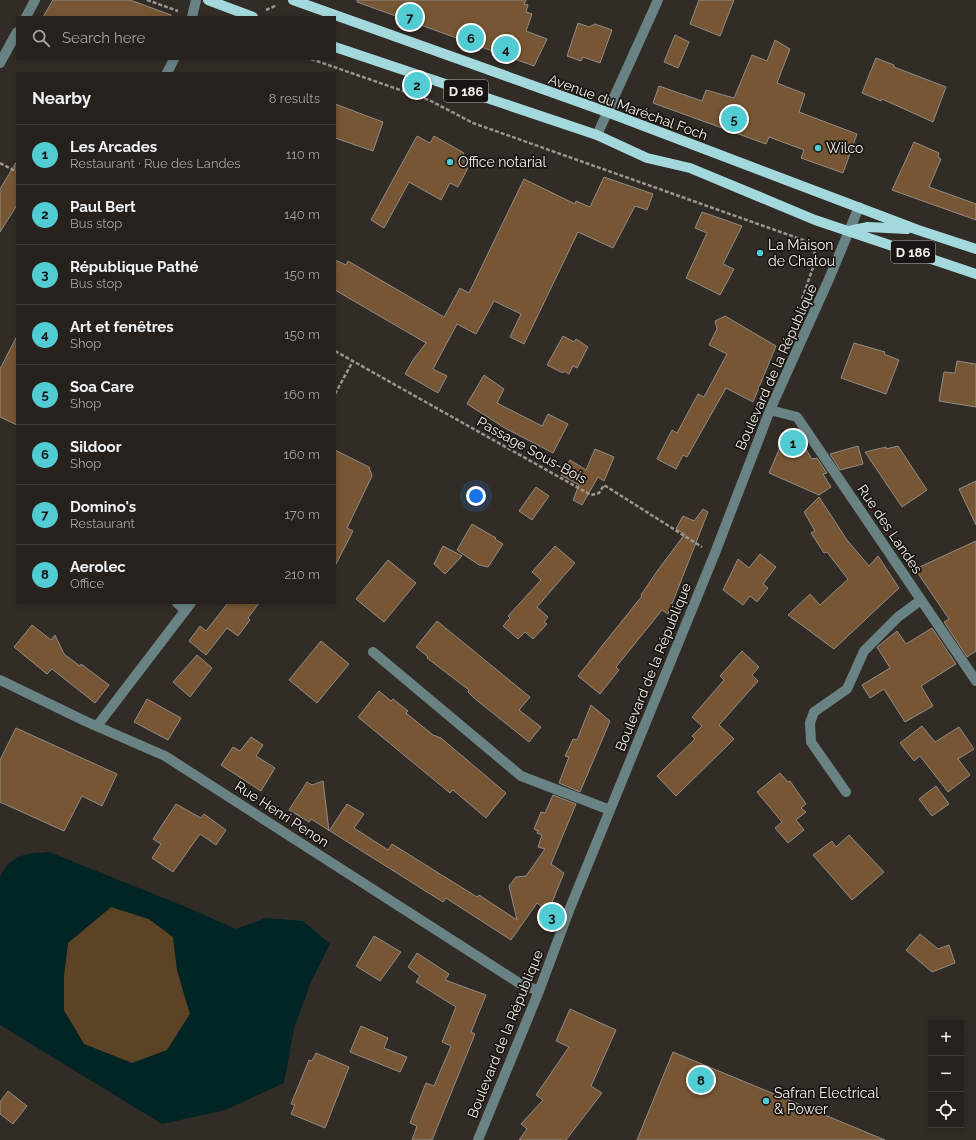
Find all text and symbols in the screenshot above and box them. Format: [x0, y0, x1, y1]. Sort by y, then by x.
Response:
pin: 7 [397, 2, 423, 32]
search box [16, 16, 336, 60]
pin: 6 [458, 23, 484, 53]
icon: search [30, 27, 52, 49]
text: Search here [62, 29, 145, 47]
pin: 4 [493, 34, 519, 64]
pin: 2 [404, 70, 430, 100]
street label: Avenue du Maréchal Foch [546, 71, 710, 143]
road number: D 186 [444, 80, 488, 102]
text: Nearby [32, 88, 91, 108]
text: 8 results [269, 91, 320, 106]
pin: 5 [721, 104, 747, 134]
text: Les Arcades [70, 138, 157, 156]
place label: Wilco [826, 140, 863, 156]
marker: Wilco [813, 143, 823, 153]
text: 1 [42, 147, 48, 162]
text: 110 m [286, 147, 320, 162]
place label: Office notarial [458, 154, 546, 170]
text: Restaurant · Rue des Landes [70, 156, 241, 171]
marker: Office notarial [445, 157, 455, 167]
text: Paul Bert [70, 198, 136, 216]
text: 2 [41, 207, 49, 222]
text: 140 m [284, 207, 320, 222]
text: Bus stop [70, 216, 122, 231]
place label: La Maison de Chatou [768, 237, 835, 269]
road number: D 186 [891, 241, 935, 263]
marker: La Maison de Chatou [755, 248, 765, 258]
text: République Pathé [70, 258, 199, 276]
text: 3 [41, 267, 49, 282]
text: 150 m [284, 267, 320, 282]
text: Bus stop [70, 276, 122, 291]
street label: Boulevard de la République [732, 282, 820, 452]
text: Art et fenêtres [70, 318, 174, 336]
text: 4 [41, 327, 49, 342]
text: 150 m [284, 327, 320, 342]
text: Shop [70, 336, 101, 351]
text: Soa Care [70, 378, 134, 396]
text: 5 [41, 387, 49, 402]
text: 160 m [283, 387, 320, 402]
text: Shop [70, 396, 101, 411]
street label: Passage Sous-Bois [474, 413, 590, 487]
pin: 1 [780, 428, 806, 458]
text: Sildoor [70, 438, 121, 456]
text: 6 [41, 447, 49, 462]
text: 160 m [283, 447, 320, 462]
text: Shop [70, 456, 101, 471]
street label: Rue des Landes [854, 481, 926, 577]
your location [466, 486, 486, 506]
text: Domino's [70, 498, 136, 516]
text: 7 [41, 507, 49, 522]
text: 170 m [284, 507, 320, 522]
text: Restaurant [70, 516, 135, 531]
text: Aerolec [70, 558, 126, 576]
text: 8 [41, 567, 49, 582]
text: 210 m [284, 567, 320, 582]
text: Office [70, 576, 104, 591]
street label: Boulevard de la République [612, 581, 694, 753]
street label: Rue Henri Penon [232, 778, 332, 850]
pin: 3 [539, 902, 565, 932]
street label: Boulevard de la République [464, 948, 546, 1120]
map controls [928, 1020, 964, 1128]
button: + [928, 1020, 964, 1056]
button: − [928, 1056, 964, 1092]
pin: 8 [688, 1065, 714, 1095]
place label: Safran Electrical & Power [774, 1085, 879, 1117]
button: locate [928, 1092, 964, 1128]
marker: Safran Electrical & Power [761, 1096, 771, 1106]

